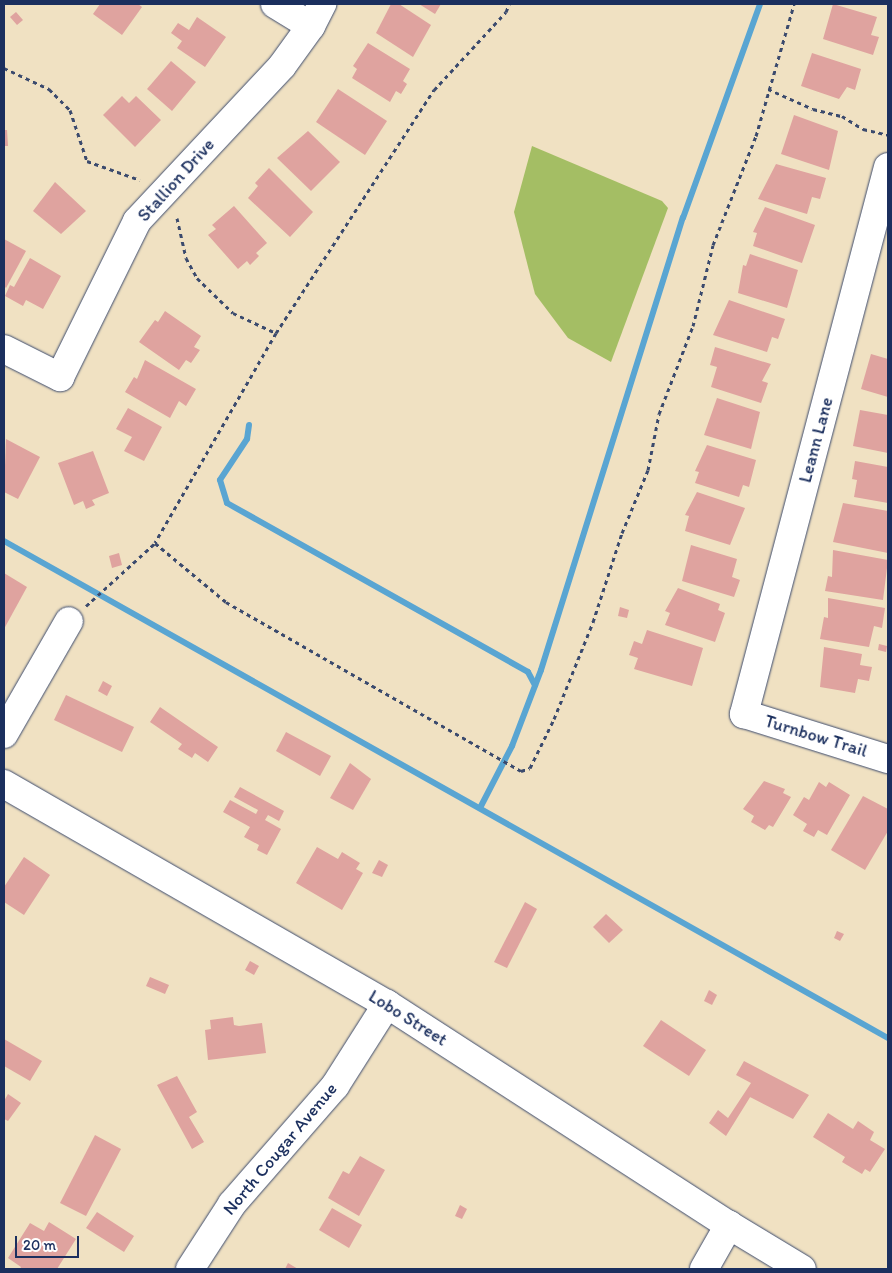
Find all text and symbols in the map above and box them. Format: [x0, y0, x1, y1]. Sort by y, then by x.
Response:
street label: Stallion Drive [133, 134, 219, 226]
street label: Leann Lane [794, 395, 838, 485]
street label: Turnbow Trail [762, 710, 870, 762]
street label: Lobo Street [365, 985, 451, 1051]
street label: North Cougar Avenue [219, 1079, 341, 1219]
scale bar [18, 1226, 81, 1258]
text: 20 m [23, 1236, 56, 1254]

